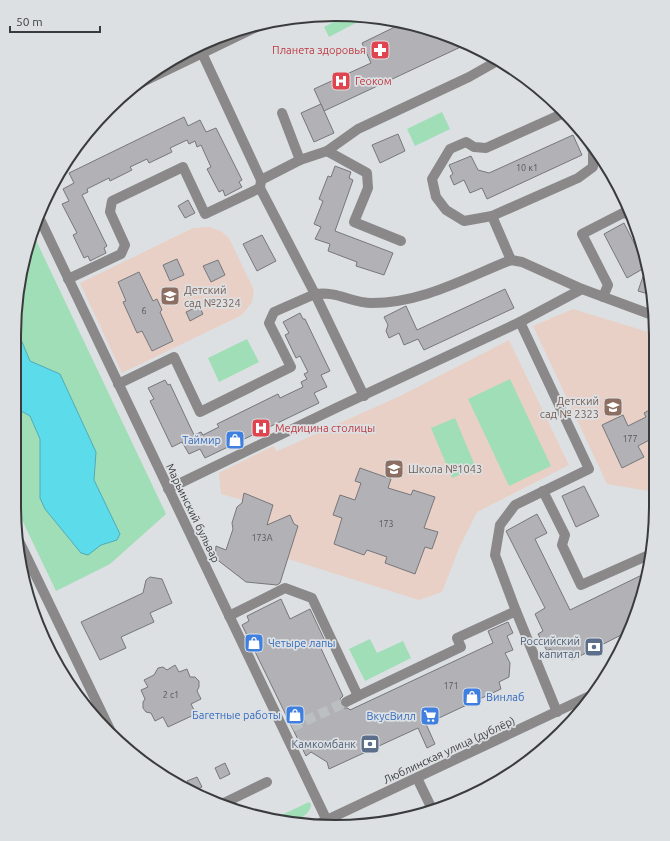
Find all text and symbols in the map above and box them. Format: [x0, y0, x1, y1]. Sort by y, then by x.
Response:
scale bar [10, 8, 100, 34]
text: 50 m [16, 15, 43, 28]
pharmacy icon: Планета здоровья [369, 39, 391, 61]
place label: Планета здоровья [272, 44, 366, 56]
hospital icon: Геоком [330, 70, 352, 92]
place label: Геоком [355, 75, 392, 87]
house number: 10 к1 [516, 163, 538, 173]
place label: Детский сад №2324 [184, 284, 241, 309]
school or university icon: Детский сад №2324 [159, 285, 181, 307]
house number: 6 [141, 306, 147, 316]
place label: Детский сад № 2323 [540, 395, 599, 420]
school or university icon: Детский сад № 2323 [602, 396, 624, 418]
hospital icon: Медицина столицы [250, 417, 272, 439]
place label: Медицина столицы [275, 422, 375, 434]
shop icon: Таймир [224, 429, 246, 451]
place label: Таймир [182, 434, 221, 446]
house number: 177 [622, 434, 638, 444]
school or university icon: Школа №1043 [383, 458, 405, 480]
street label: Марьинский бульвар [164, 462, 222, 564]
place label: Школа №1043 [408, 463, 482, 475]
house number: 173 [378, 519, 394, 529]
house number: 173А [251, 533, 273, 543]
shop icon: Четыре лапы [243, 632, 265, 654]
place label: Российский капитал [520, 635, 580, 660]
bank icon: Российский капитал [583, 636, 605, 658]
place label: Четыре лапы [268, 637, 336, 649]
house number: 171 [443, 681, 459, 691]
shop icon: Винлаб [461, 686, 483, 708]
house number: 2 с1 [163, 690, 179, 700]
place label: Винлаб [486, 691, 524, 703]
shop icon: Багетные работы [284, 704, 306, 726]
supermarket icon: ВкусВилл [419, 705, 441, 727]
place label: Багетные работы [192, 709, 281, 721]
place label: ВкусВилл [367, 710, 416, 722]
street label: Люблинская улица (дублёр) [381, 714, 517, 787]
bank icon: Камкомбанк [359, 733, 381, 755]
place label: Камкомбанк [292, 738, 356, 750]

